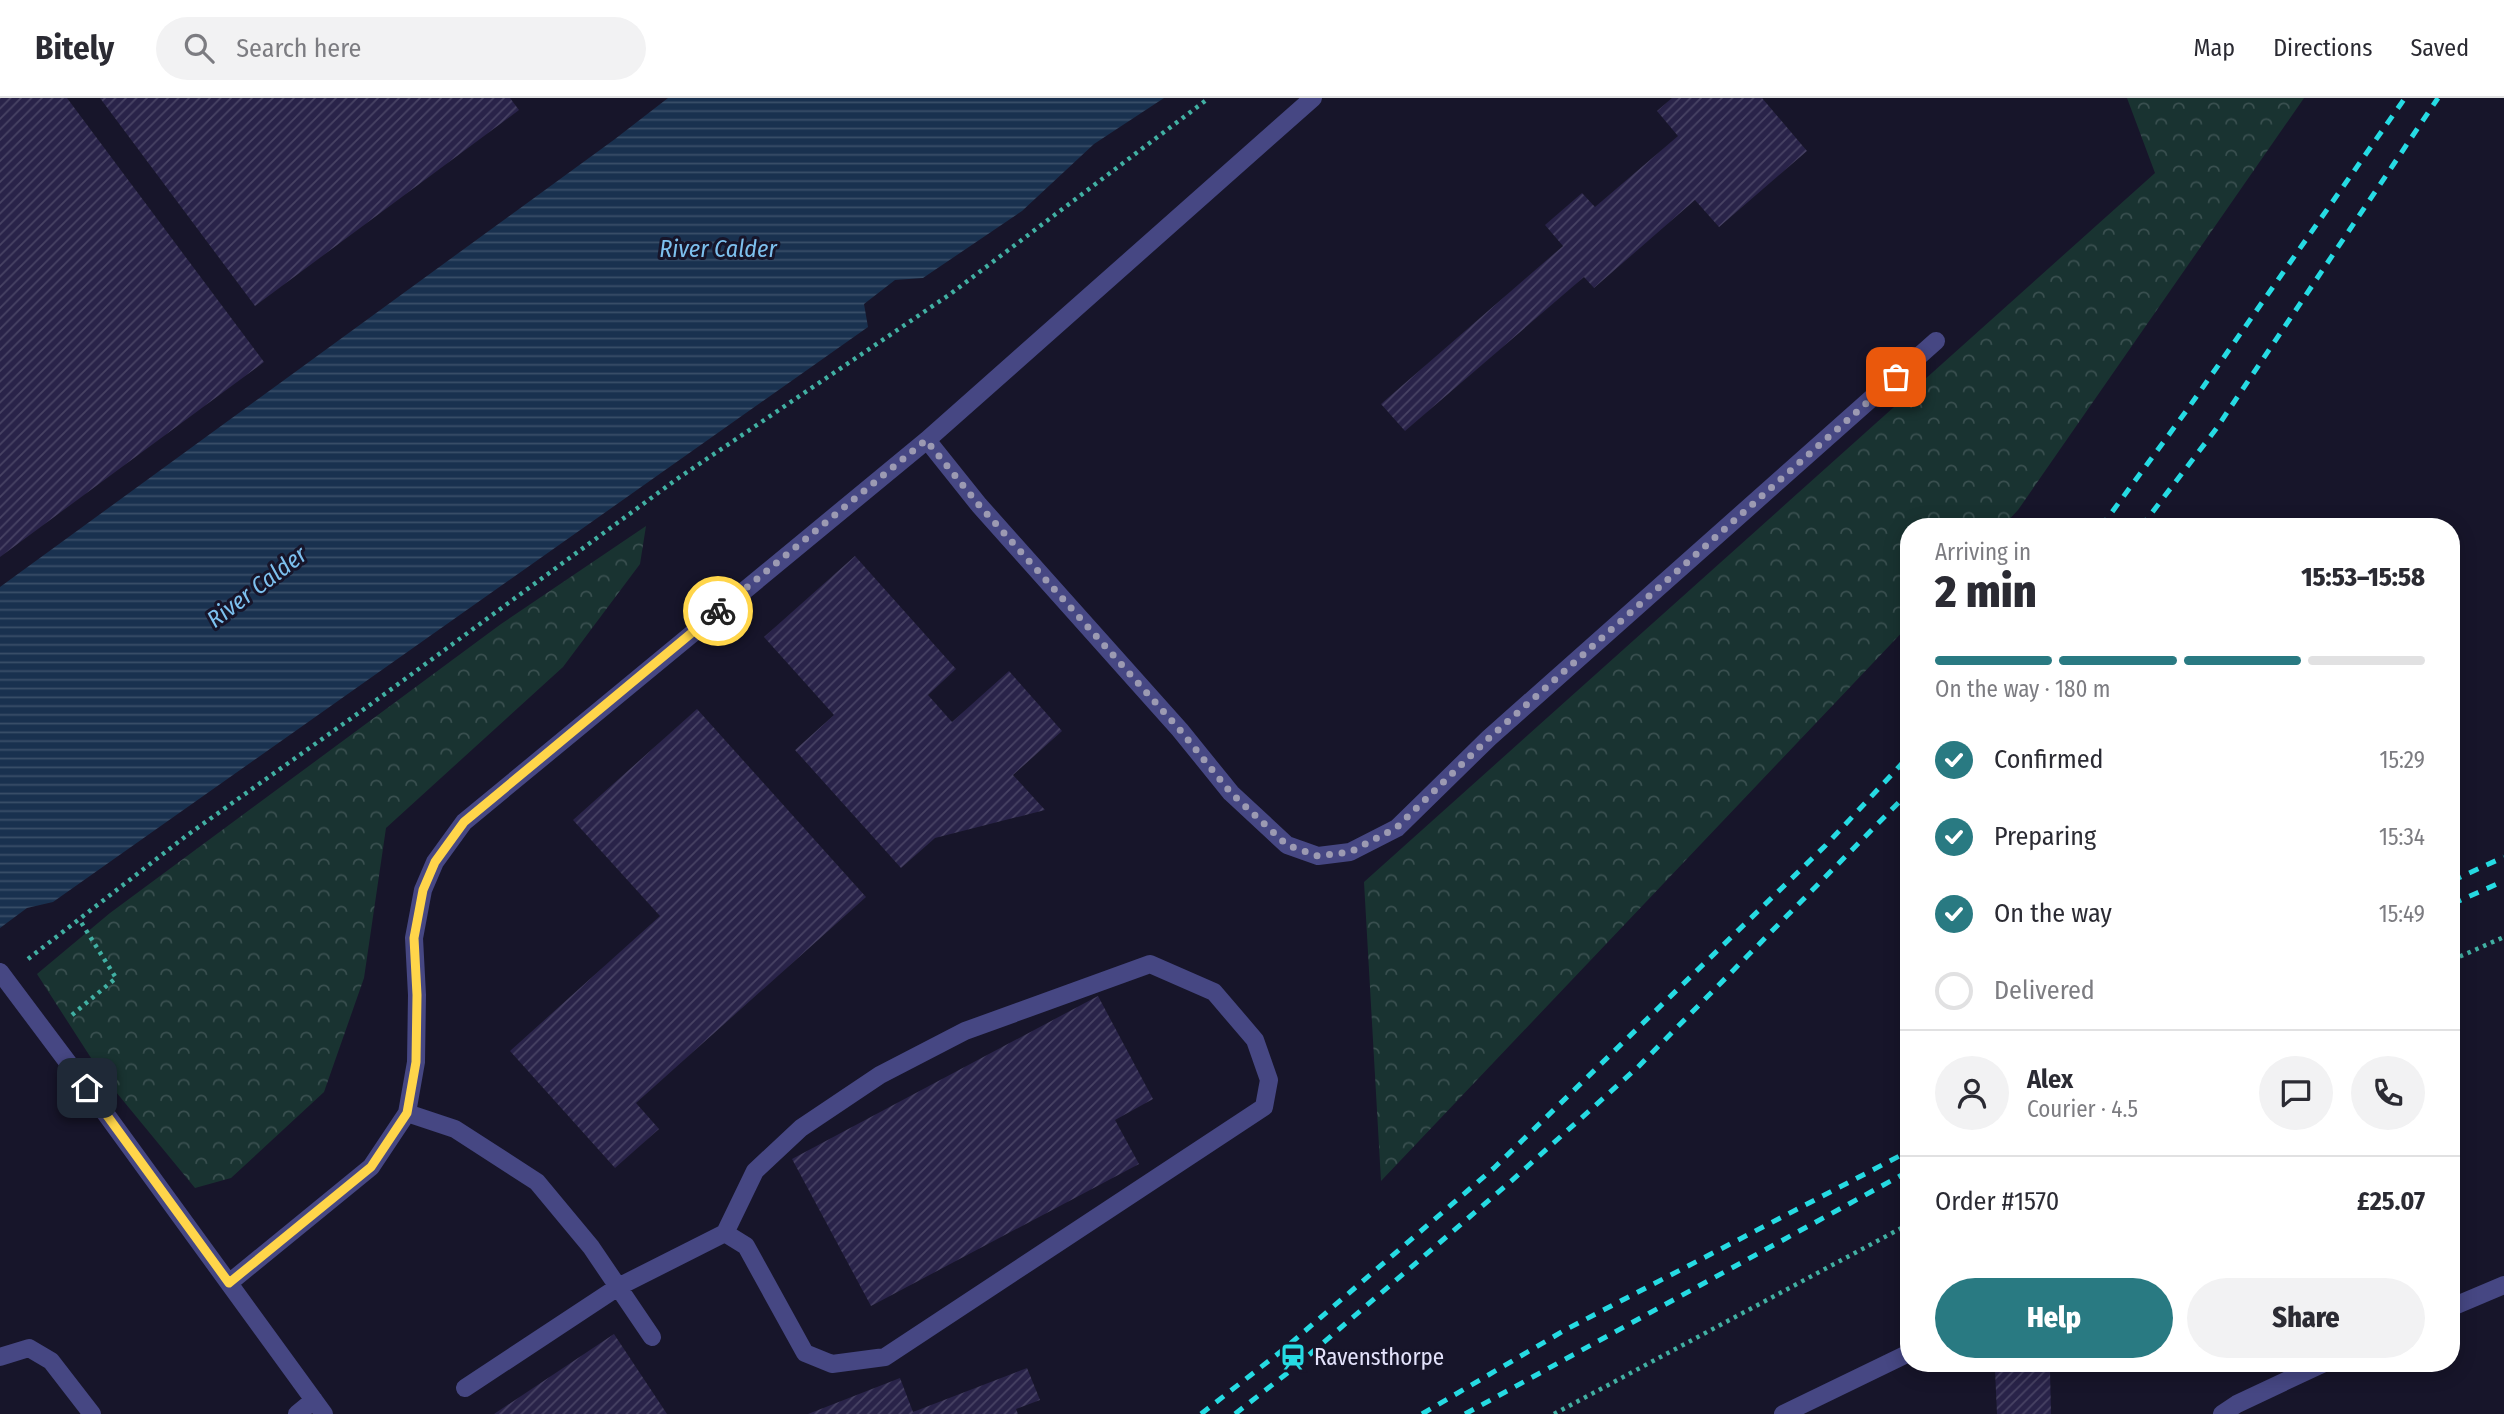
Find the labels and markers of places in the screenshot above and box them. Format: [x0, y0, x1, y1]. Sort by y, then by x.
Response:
pin [1866, 347, 1926, 407]
pin [57, 1058, 117, 1118]
station icon: Ravensthorpe [1278, 1342, 1308, 1372]
place label: Ravensthorpe [1314, 1343, 1444, 1371]

